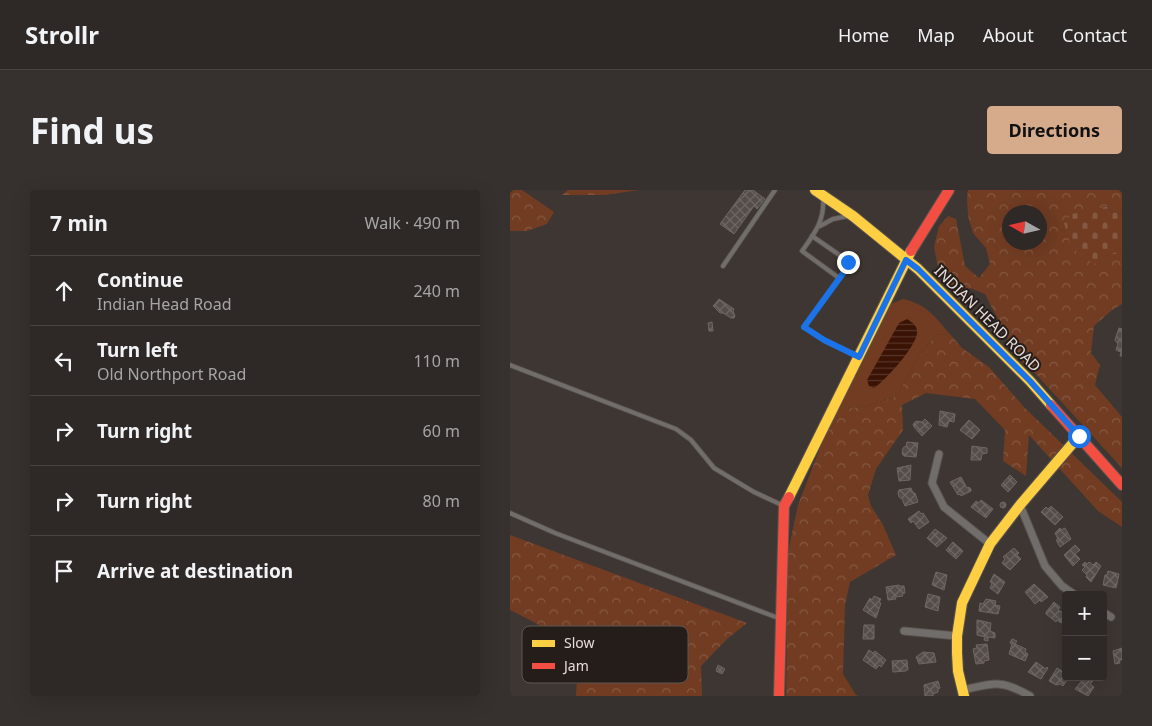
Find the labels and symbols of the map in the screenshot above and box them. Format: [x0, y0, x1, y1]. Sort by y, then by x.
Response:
north arrow [1002, 205, 1047, 250]
route end [837, 251, 860, 274]
street label: INDIAN HEAD ROAD [931, 261, 1046, 376]
route start [1068, 425, 1091, 448]
legend [522, 626, 688, 683]
text: Slow [564, 633, 595, 652]
text: Jam [562, 656, 589, 675]

